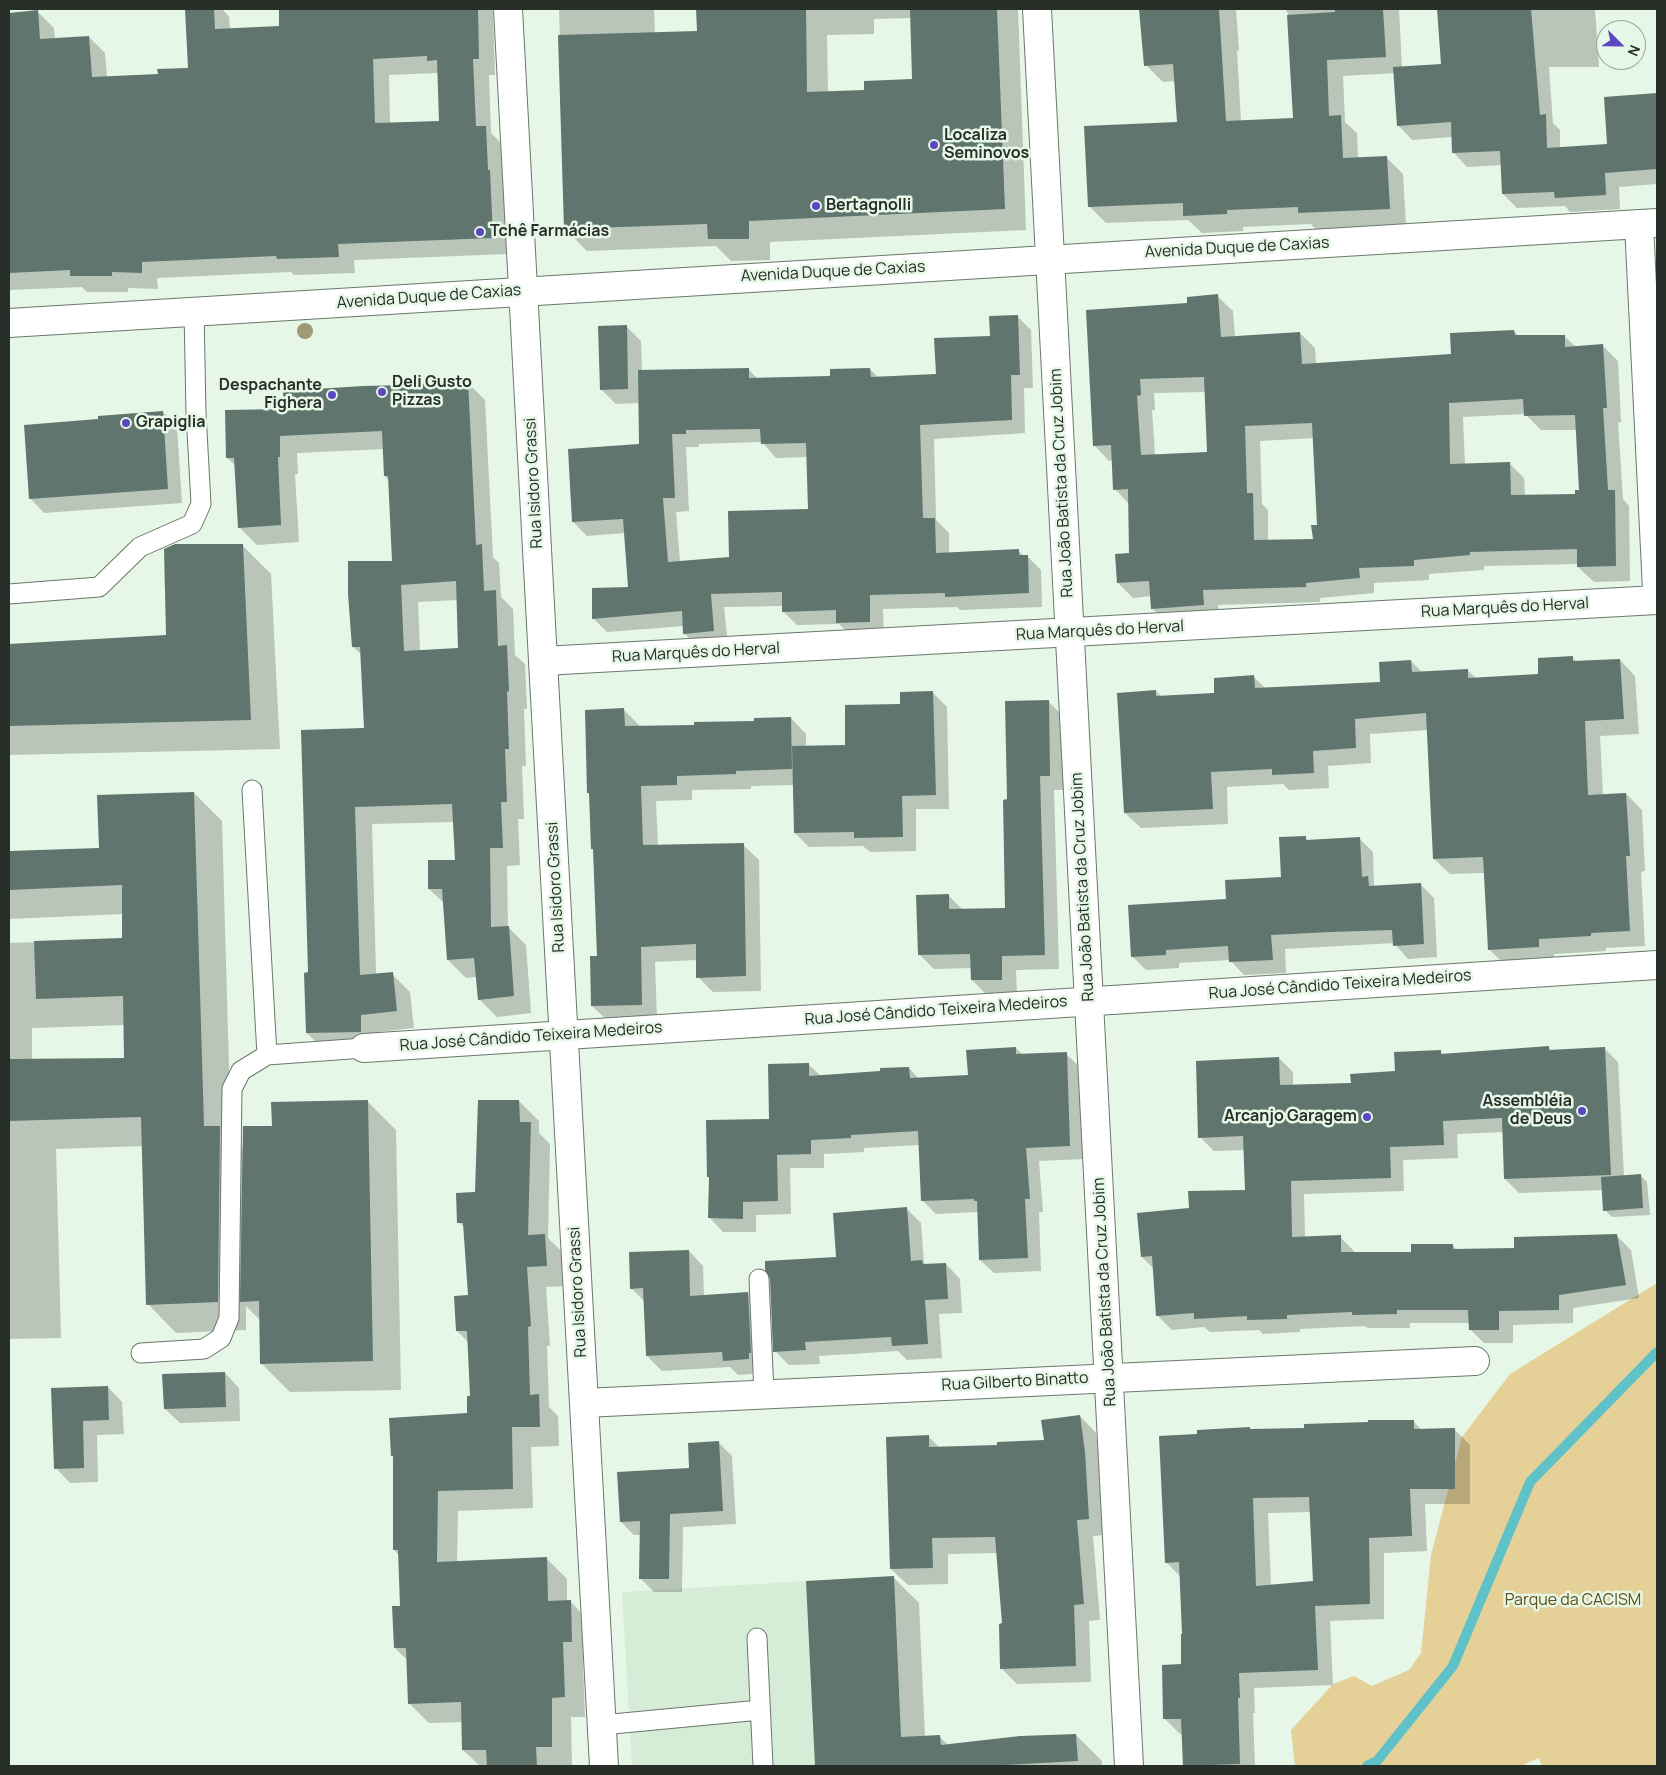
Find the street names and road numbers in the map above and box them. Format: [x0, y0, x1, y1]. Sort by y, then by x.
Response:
street label: Avenida Duque de Caxias [1144, 234, 1330, 262]
street label: Avenida Duque de Caxias [740, 258, 926, 286]
street label: Avenida Duque de Caxias [336, 281, 522, 313]
street label: Rua João Batista da Cruz Jobim [1046, 368, 1078, 598]
street label: Rua Isidoro Grassi [521, 417, 547, 549]
street label: Rua Marquês do Herval [1421, 594, 1589, 622]
street label: Rua Marquês do Herval [1016, 617, 1184, 645]
street label: Rua Marquês do Herval [612, 639, 780, 667]
street label: Rua João Batista da Cruz Jobim [1067, 772, 1099, 1002]
street label: Rua Isidoro Grassi [543, 821, 569, 953]
street label: Rua José Cândido Teixeira Medeiros [1208, 966, 1472, 1004]
street label: Rua José Cândido Teixeira Medeiros [804, 992, 1068, 1030]
street label: Rua José Cândido Teixeira Medeiros [399, 1018, 663, 1056]
street label: Rua João Batista da Cruz Jobim [1089, 1177, 1121, 1407]
street label: Rua Isidoro Grassi [565, 1226, 591, 1358]
street label: Rua Gilberto Binatto [941, 1369, 1089, 1395]

